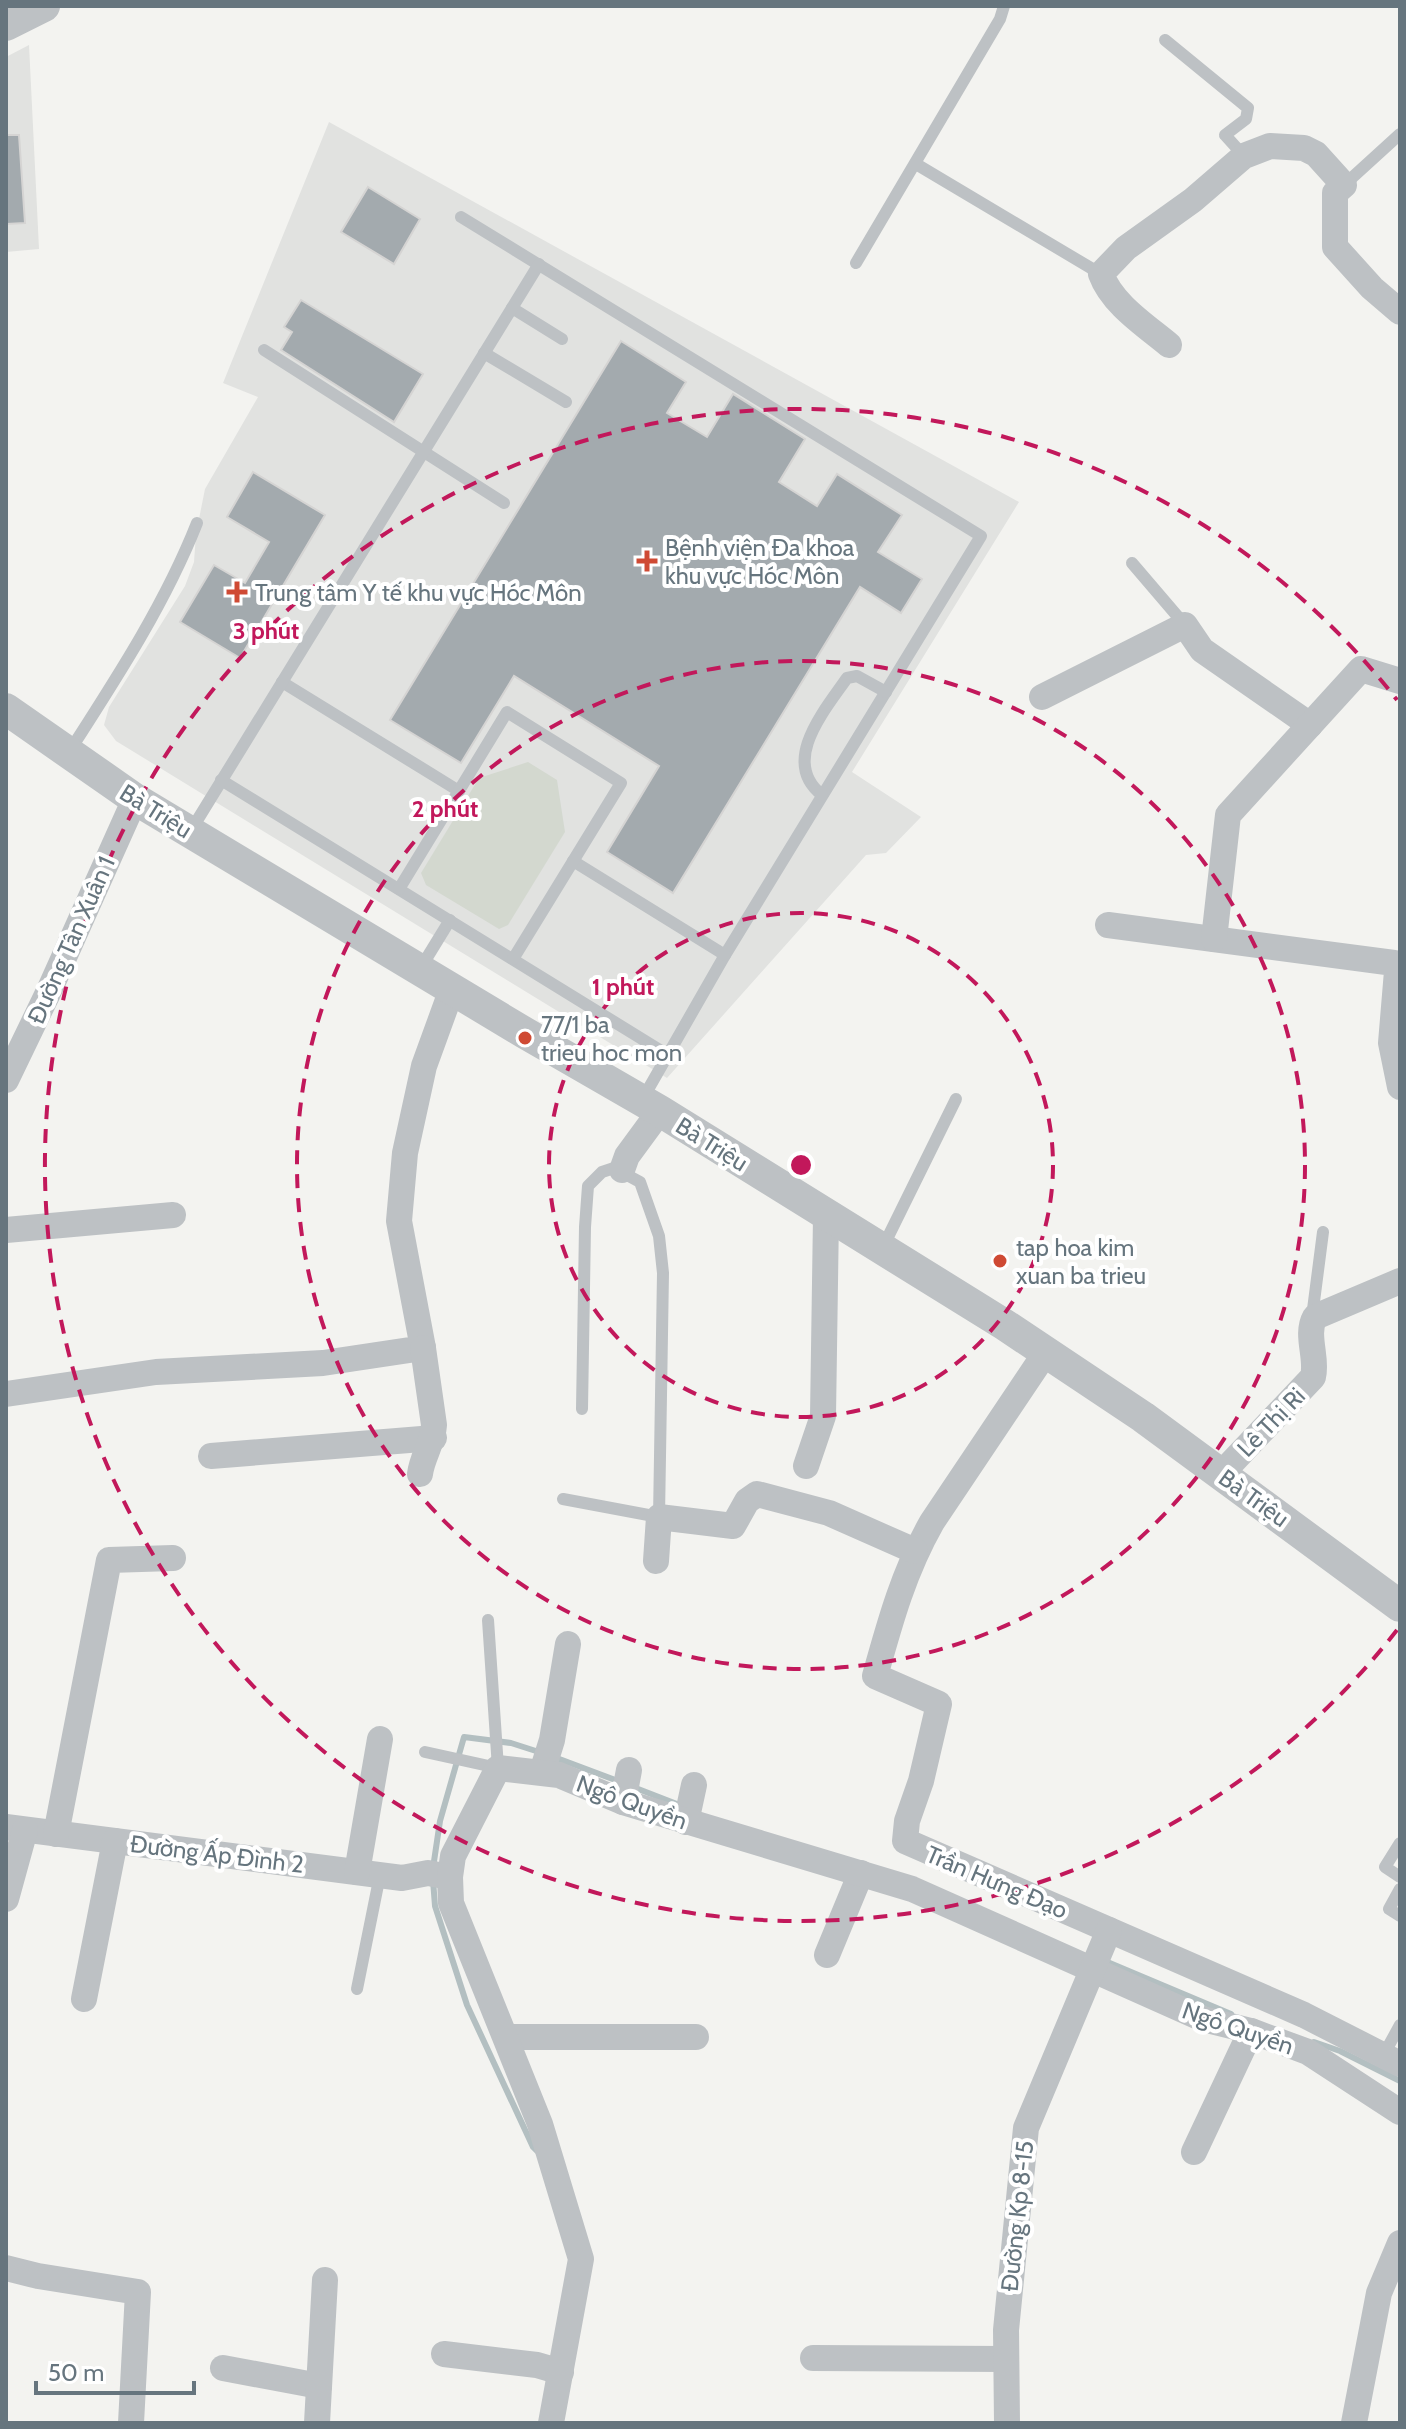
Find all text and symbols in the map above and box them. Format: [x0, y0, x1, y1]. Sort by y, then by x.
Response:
place label: Bệnh viện Đa khoa khu vực Hóc Môn [665, 533, 855, 590]
marker: Bệnh viện Đa khoa khu vực Hóc Môn [636, 550, 658, 572]
place label: Trung tâm Y tế khu vực Hóc Môn [255, 578, 582, 607]
marker: Trung tâm Y tế khu vực Hóc Môn [226, 581, 248, 603]
text: 3 phút [233, 616, 299, 645]
street label: Bà Triệu [115, 778, 197, 844]
text: 2 phút [412, 794, 478, 823]
street label: Đường Tân Xuân 1 [21, 852, 121, 1028]
text: 1 phút [592, 972, 654, 1001]
place label: 77/1 ba trieu hoc mon [541, 1010, 682, 1067]
marker: 77/1 ba trieu hoc mon [516, 1029, 534, 1047]
street label: Bà Triệu [671, 1111, 753, 1177]
centre of rings [787, 1151, 815, 1179]
place label: tap hoa kim xuan ba trieu [1016, 1233, 1146, 1290]
marker: tap hoa kim xuan ba trieu [991, 1252, 1009, 1270]
street label: Lê Thị Ri [1231, 1381, 1311, 1463]
street label: Bà Triệu [1213, 1463, 1295, 1533]
street label: Ngô Quyền [573, 1769, 691, 1835]
street label: Đường Ấp Đình 2 [129, 1827, 306, 1879]
street label: Trần Hưng Đạo [922, 1839, 1072, 1925]
street label: Ngô Quyền [1179, 1995, 1297, 2061]
street label: Đường Kp 8-15 [995, 2139, 1039, 2293]
scale bar [36, 2345, 194, 2395]
text: 50 m [48, 2358, 104, 2387]

